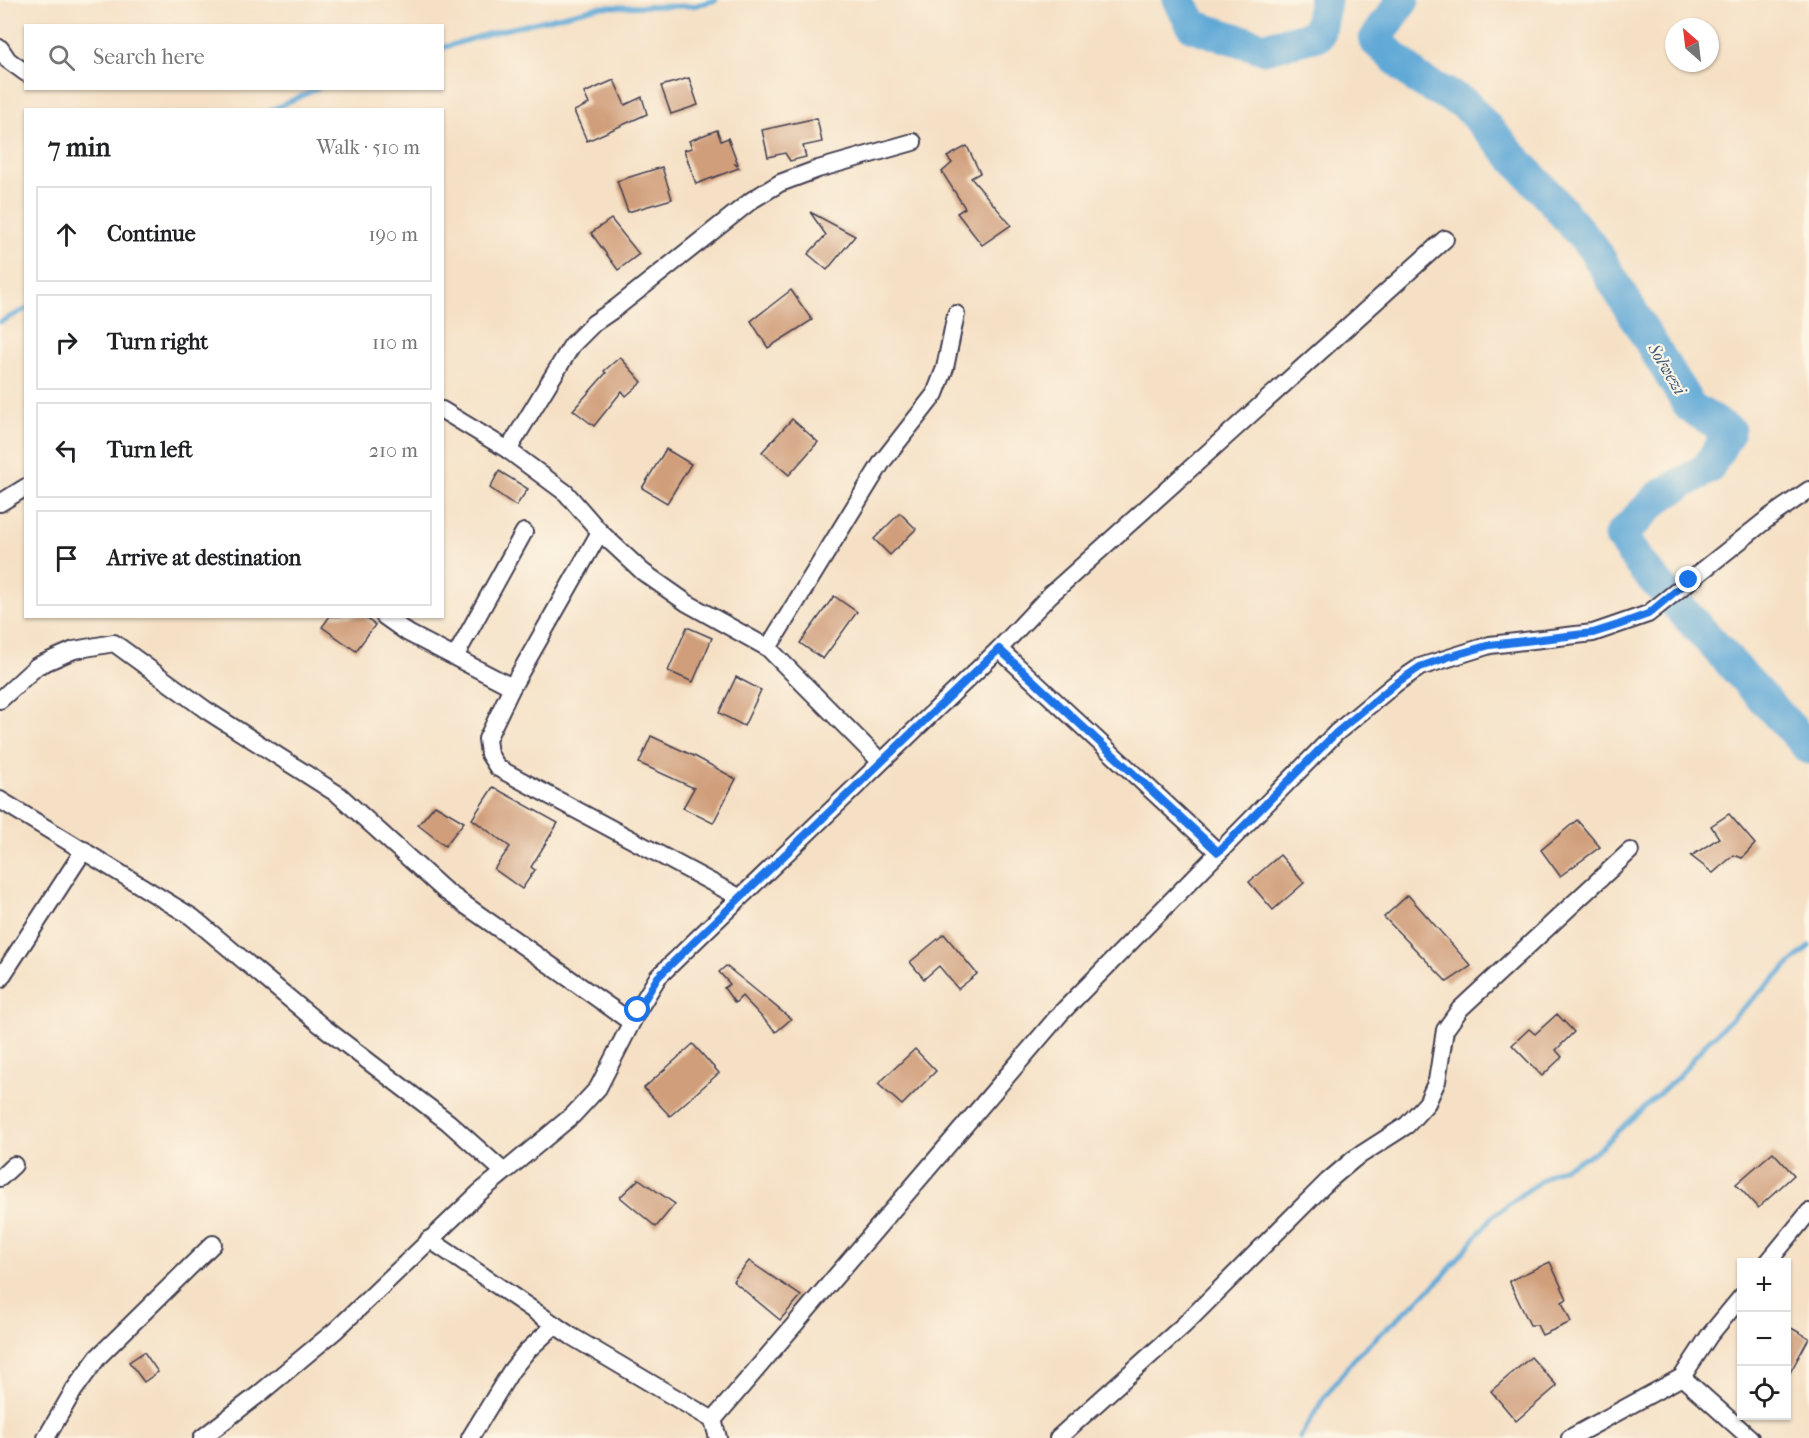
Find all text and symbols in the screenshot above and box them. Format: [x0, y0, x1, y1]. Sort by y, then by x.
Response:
north arrow [1665, 18, 1719, 72]
search box [24, 24, 444, 90]
icon: search [45, 41, 78, 74]
text: Search here [93, 44, 205, 70]
text: 7 min [48, 132, 111, 163]
text: Walk · 510 m [316, 136, 420, 159]
icon: ahead [50, 218, 83, 251]
text: Continue [107, 221, 196, 247]
text: 190 m [368, 223, 418, 246]
icon: right [50, 326, 83, 359]
text: Turn right [107, 329, 208, 355]
text: 110 m [372, 331, 418, 354]
water label: Solwezi [1643, 339, 1691, 400]
icon: left [50, 434, 83, 467]
text: Turn left [107, 437, 193, 463]
text: 210 m [369, 439, 418, 462]
icon: arrive [50, 542, 83, 575]
text: Arrive at destination [107, 545, 301, 571]
route end [1675, 566, 1701, 592]
route start [624, 996, 650, 1022]
map controls [1737, 1258, 1791, 1420]
button: + [1737, 1258, 1791, 1312]
button: − [1737, 1312, 1791, 1366]
button: locate [1737, 1366, 1791, 1420]

